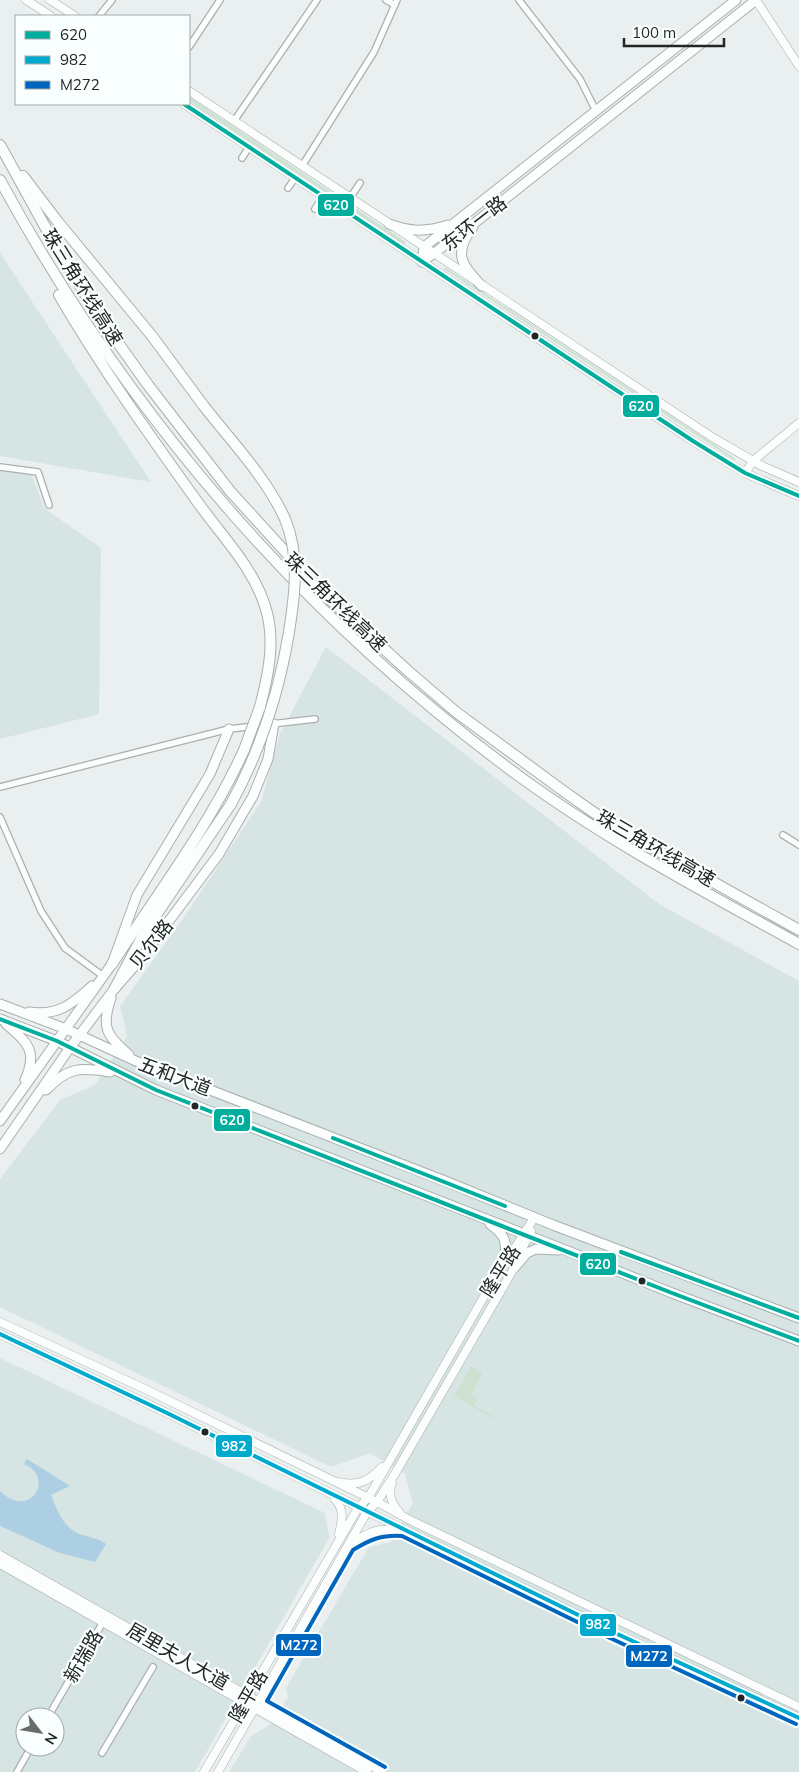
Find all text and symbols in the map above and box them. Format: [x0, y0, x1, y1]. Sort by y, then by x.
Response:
legend [15, 15, 190, 105]
scale bar [624, 15, 724, 47]
text: 100 m [632, 23, 676, 42]
text: 620 [60, 25, 87, 44]
text: 982 [60, 50, 87, 69]
text: M272 [60, 75, 100, 94]
street label: 东环一路 [437, 190, 511, 256]
line badge: 620 [317, 193, 355, 217]
text: 620 [323, 196, 349, 214]
street label: 珠三角环线高速 [38, 224, 128, 350]
unlabelled marker [530, 331, 540, 341]
line badge: 620 [622, 394, 660, 418]
text: 620 [628, 397, 654, 415]
street label: 珠三角环线高速 [280, 547, 392, 657]
street label: 珠三角环线高速 [592, 804, 720, 892]
street label: 贝尔路 [124, 914, 178, 974]
street label: 五和大道 [135, 1051, 215, 1101]
unlabelled marker [190, 1101, 200, 1111]
line badge: 620 [213, 1108, 251, 1132]
text: 620 [219, 1111, 245, 1129]
street label: 隆平路 [475, 1240, 525, 1302]
line badge: 620 [579, 1252, 617, 1276]
text: 620 [585, 1255, 611, 1273]
unlabelled marker [637, 1276, 647, 1286]
unlabelled marker [200, 1427, 210, 1437]
line badge: 982 [215, 1434, 253, 1458]
text: 982 [221, 1437, 247, 1455]
line badge: 982 [579, 1613, 617, 1637]
text: 982 [585, 1615, 611, 1633]
street label: 居里夫人大道 [123, 1617, 233, 1695]
street label: 新瑞路 [58, 1625, 108, 1687]
line badge: M272 [275, 1633, 322, 1657]
text: M272 [280, 1636, 318, 1654]
line badge: M272 [625, 1644, 673, 1668]
text: M272 [630, 1647, 668, 1665]
street label: 隆平路 [223, 1665, 273, 1727]
unlabelled marker [736, 1693, 746, 1703]
north arrow [15, 1707, 65, 1757]
text: N [41, 1730, 62, 1748]

